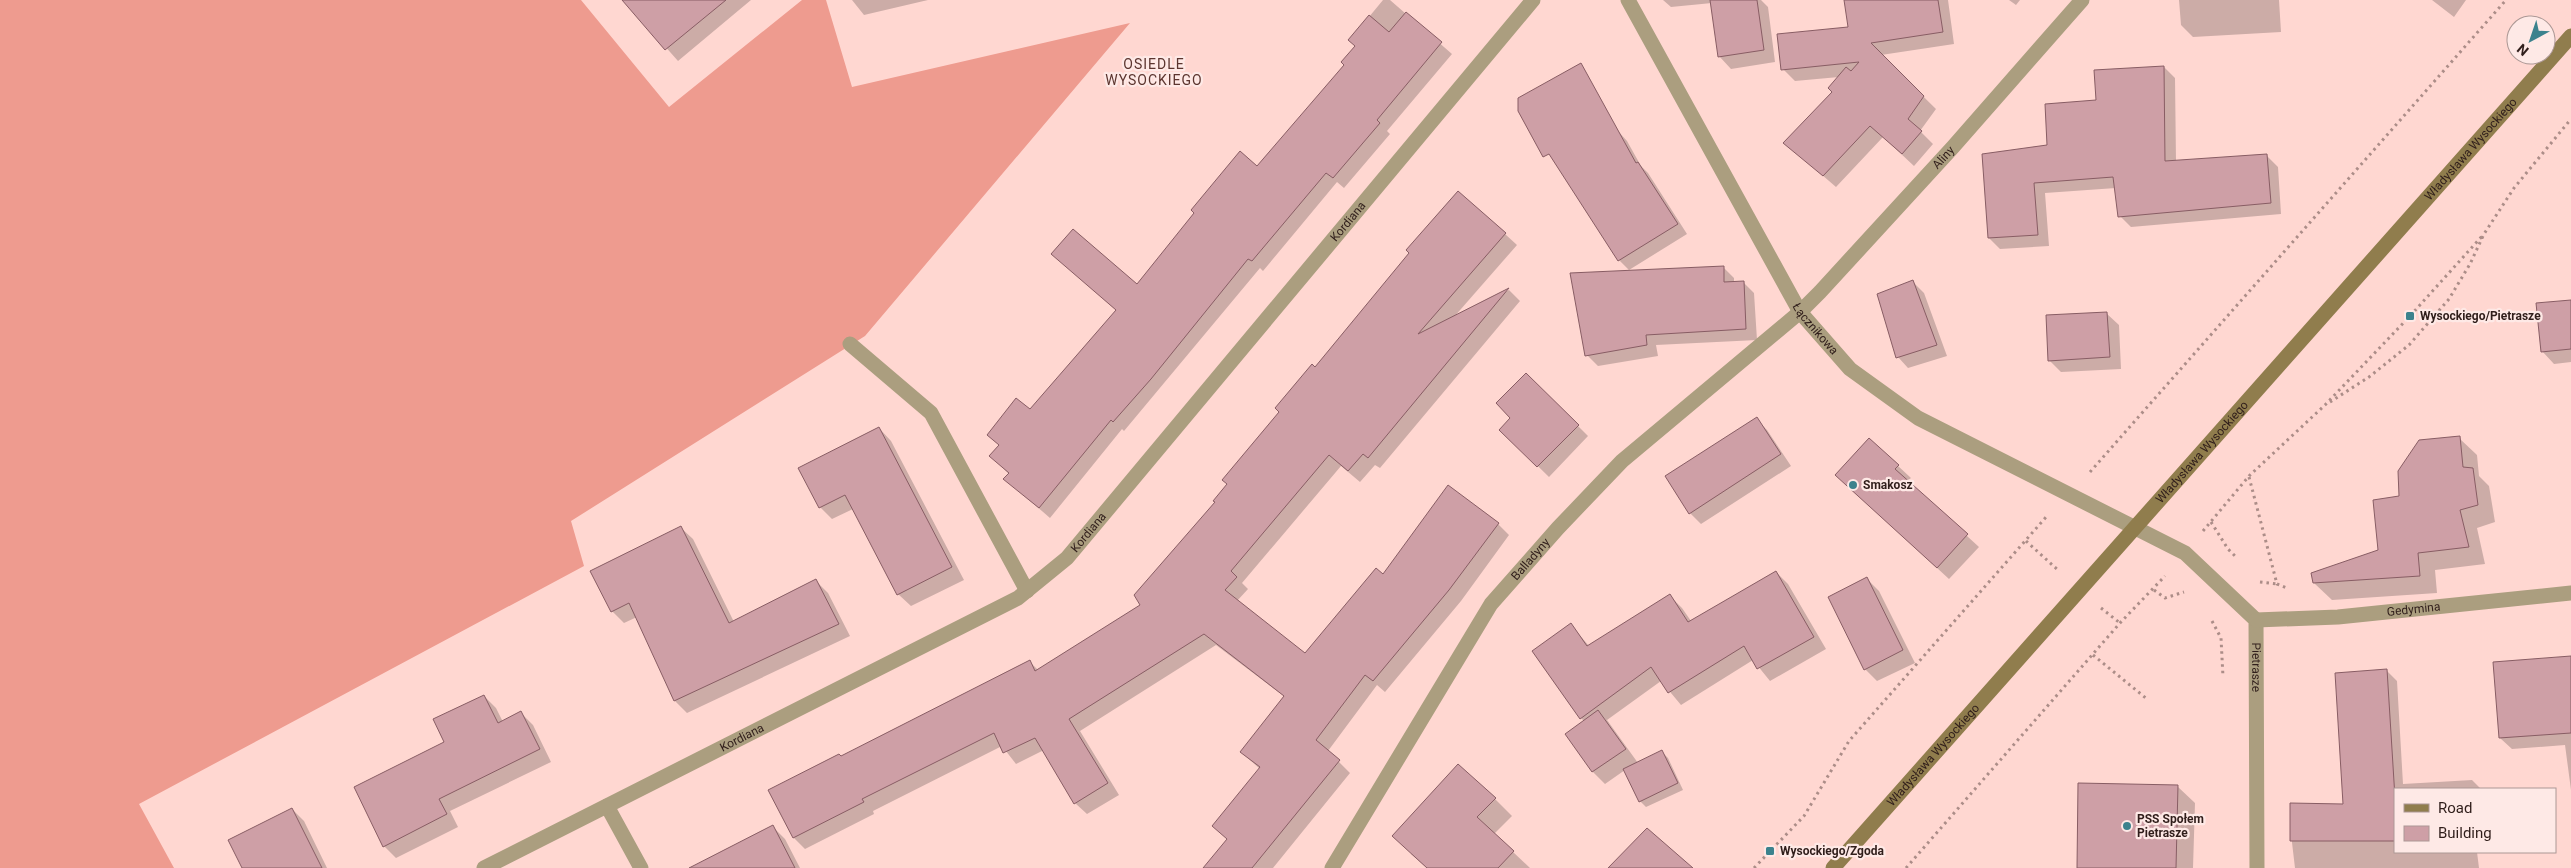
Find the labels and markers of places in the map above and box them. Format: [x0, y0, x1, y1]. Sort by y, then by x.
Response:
place label: Wysockiego/Pietrasze [2420, 309, 2541, 323]
marker: Wysockiego/Pietrasze [2404, 310, 2416, 322]
place label: Smakosz [1863, 478, 1913, 492]
marker: Smakosz [1847, 479, 1859, 491]
place label: PSS Społem Pietrasze [2137, 812, 2204, 840]
marker: PSS Społem Pietrasze [2121, 820, 2133, 832]
place label: Wysockiego/Zgoda [1780, 844, 1884, 858]
marker: Wysockiego/Zgoda [1764, 845, 1776, 857]

